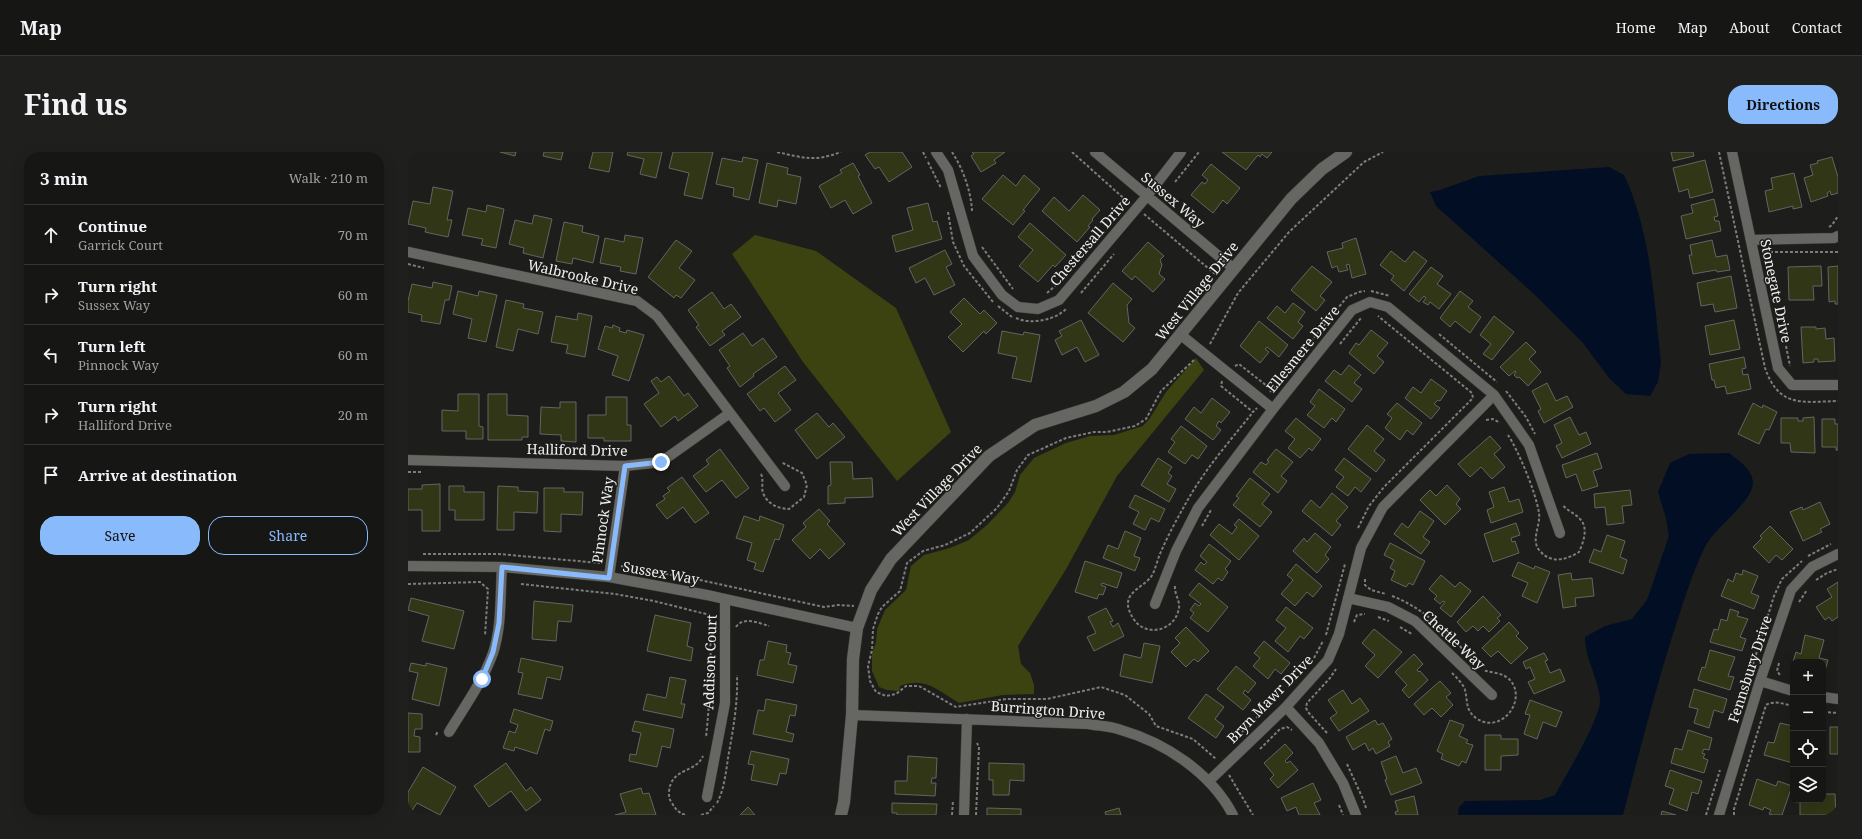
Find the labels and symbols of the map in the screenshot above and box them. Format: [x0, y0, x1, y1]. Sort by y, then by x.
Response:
street label: Sussex Way [1138, 167, 1209, 232]
street label: Chestersall Drive [1045, 192, 1134, 290]
street label: West Village Drive [1151, 237, 1242, 344]
street label: Stonegate Drive [1756, 237, 1797, 344]
street label: Walbrooke Drive [526, 255, 640, 298]
street label: Ellesmere Drive [1262, 301, 1344, 396]
street label: Halliford Drive [526, 439, 628, 460]
street label: West Village Drive [887, 439, 986, 540]
route end [652, 453, 670, 471]
street label: Pinnock Way [587, 475, 618, 564]
street label: Sussex Way [621, 556, 701, 589]
street label: Chettle Way [1419, 606, 1490, 674]
street label: Fennsbury Drive [1723, 613, 1776, 725]
street label: Addison Court [698, 614, 721, 710]
street label: Bryn Mawr Drive [1222, 650, 1317, 747]
route start [473, 670, 491, 688]
street label: Burrington Drive [990, 696, 1106, 723]

